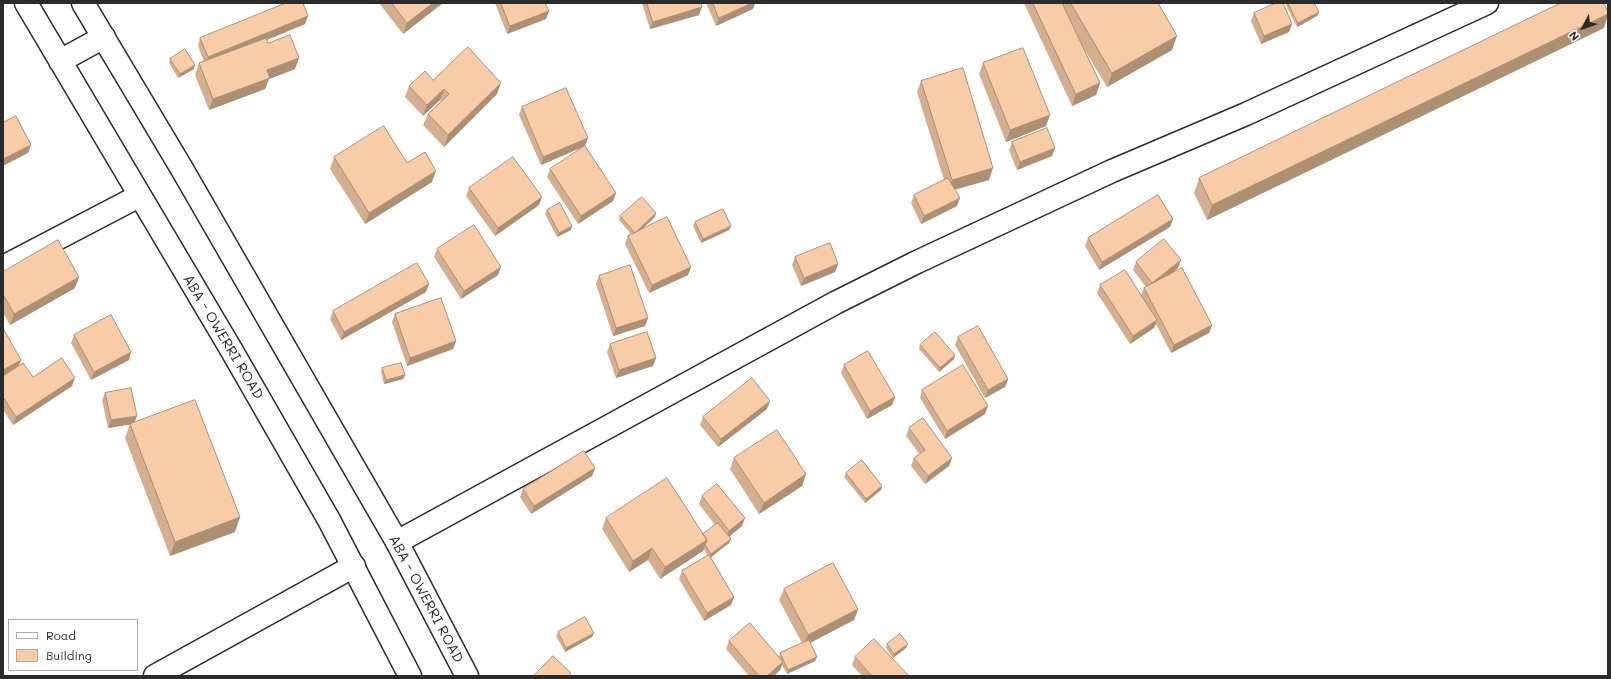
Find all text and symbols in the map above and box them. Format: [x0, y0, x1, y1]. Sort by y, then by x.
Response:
north arrow [1563, 8, 1603, 48]
text: N [1565, 28, 1582, 44]
street label: ABA - OWERRI ROAD [179, 272, 267, 402]
street label: ABA - OWERRI ROAD [385, 532, 467, 666]
legend [8, 619, 138, 671]
text: Road [46, 627, 76, 643]
text: Building [46, 647, 92, 663]

